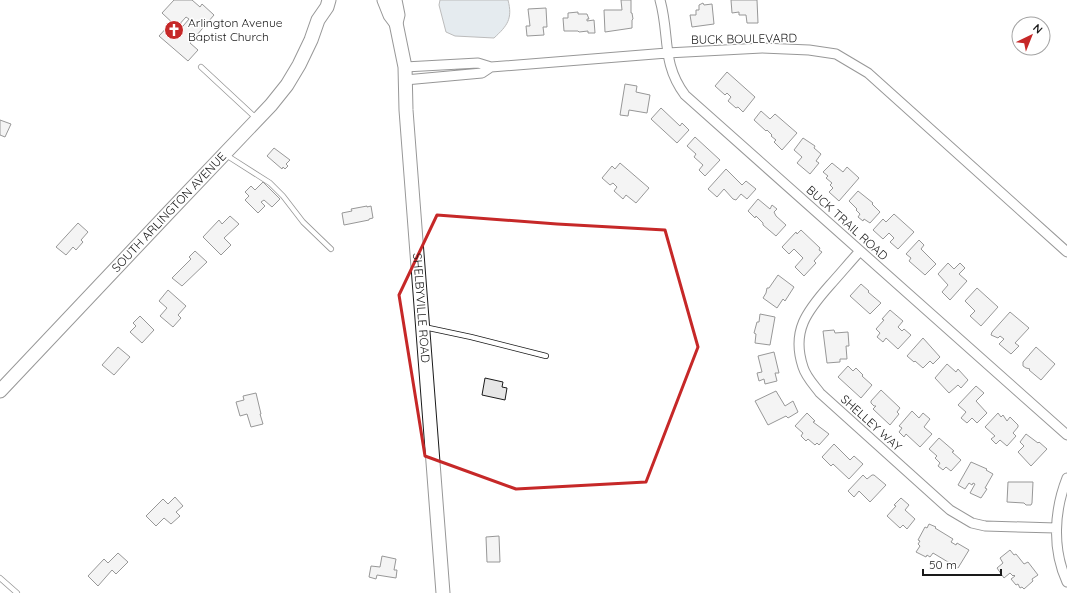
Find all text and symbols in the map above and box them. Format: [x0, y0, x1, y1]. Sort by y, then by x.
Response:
place label: Arlington Avenue Baptist Church [188, 15, 283, 44]
north arrow [1011, 16, 1051, 56]
church icon: Arlington Avenue Baptist Church [163, 19, 185, 41]
text: N [1030, 21, 1046, 37]
street label: BUCK BOULEVARD [691, 30, 798, 47]
street label: SOUTH ARLINGTON AVENUE [108, 149, 229, 275]
street label: BUCK TRAIL ROAD [803, 182, 892, 263]
street label: SHELBYVILLE ROAD [410, 252, 433, 364]
street label: SHELLEY WAY [838, 391, 905, 454]
scale bar [923, 551, 1001, 577]
text: 50 m [929, 557, 957, 572]

